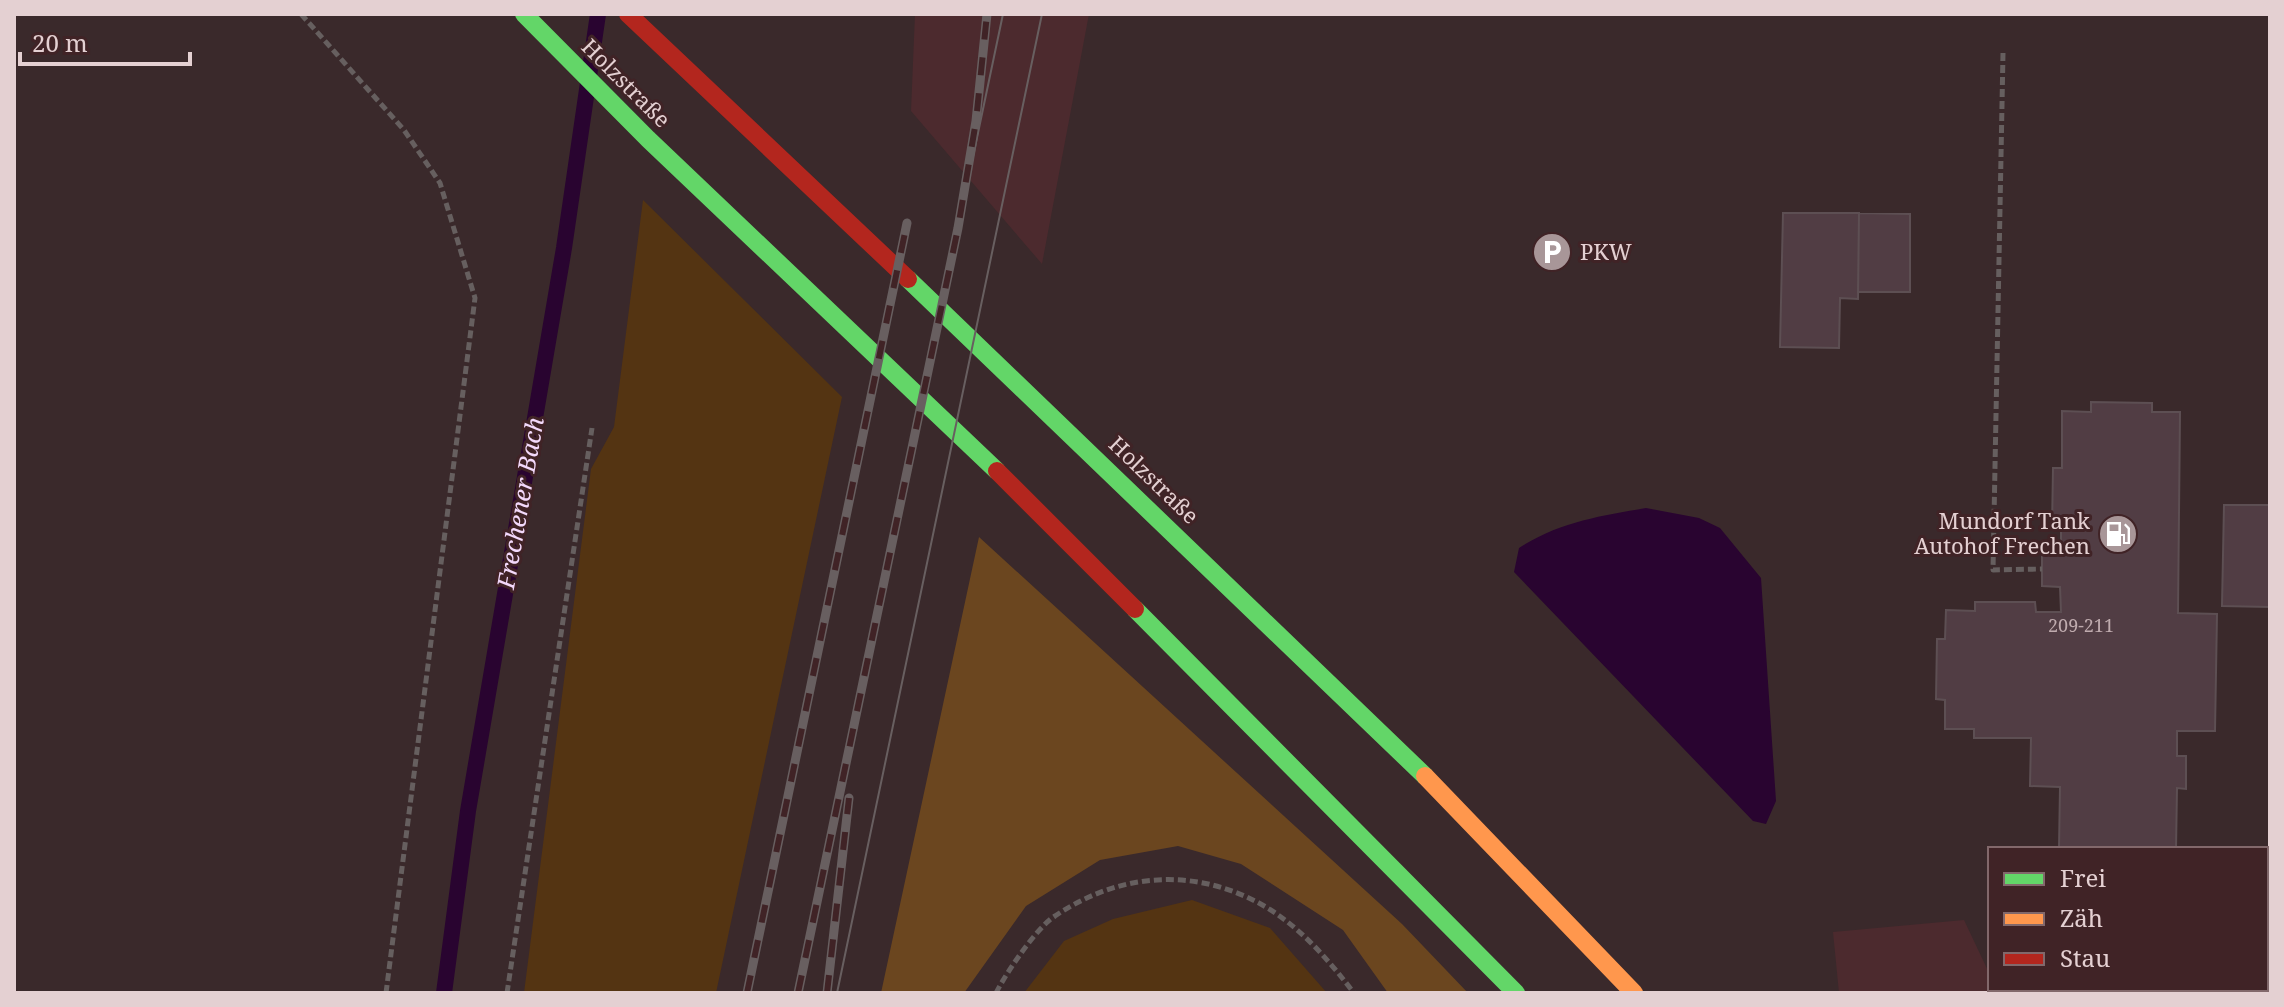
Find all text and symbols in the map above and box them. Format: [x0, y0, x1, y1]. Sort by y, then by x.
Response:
scale bar [20, 16, 190, 66]
text: 20 m [32, 26, 88, 59]
street label: Holzstraße [576, 31, 678, 133]
parking icon: PKW [1531, 231, 1573, 273]
place label: PKW [1580, 236, 1632, 266]
water label: Frechener Bach [488, 414, 551, 592]
street label: Holzstraße [1103, 429, 1206, 530]
place label: Mundorf Tank Autohof Frechen [1914, 505, 2090, 560]
fuel station icon: Mundorf Tank Autohof Frechen [2097, 513, 2139, 555]
house number: 209-211 [2048, 613, 2114, 637]
legend [1988, 847, 2268, 991]
text: Frei [2060, 861, 2106, 894]
text: Zäh [2060, 901, 2103, 934]
text: Stau [2060, 941, 2110, 974]

